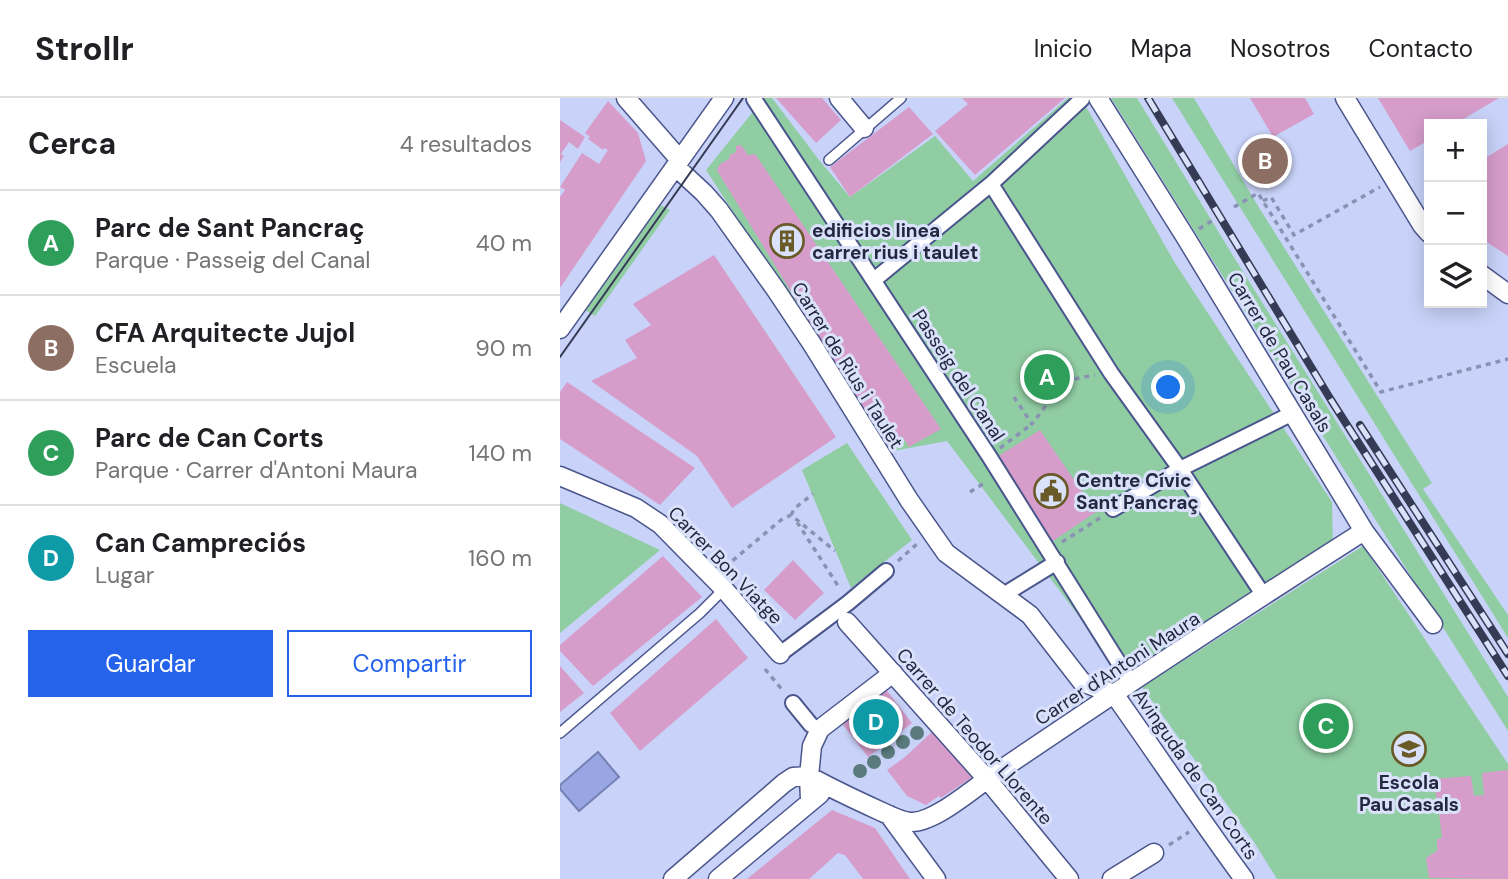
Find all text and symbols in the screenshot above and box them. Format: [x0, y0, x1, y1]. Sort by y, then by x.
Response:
text: Strollr [35, 27, 134, 70]
text: Inicio [1034, 33, 1093, 64]
text: Mapa [1131, 33, 1192, 64]
text: Nosotros [1230, 33, 1331, 64]
text: Contacto [1369, 33, 1473, 64]
map controls [1424, 119, 1487, 308]
button: + [1424, 119, 1487, 182]
text: Cerca [28, 124, 116, 163]
text: 4 resultados [400, 129, 532, 159]
pin: B [1242, 135, 1288, 187]
button: − [1424, 182, 1487, 245]
text: Parc de Sant Pancraç [95, 211, 365, 245]
place label: edificios linea carrer rius i taulet [812, 218, 978, 265]
building icon: edificios linea carrer rius i taulet [768, 222, 806, 260]
text: A [43, 228, 59, 258]
text: 40 m [476, 228, 532, 258]
text: Parque · Passeig del Canal [95, 245, 370, 275]
button: layers [1424, 245, 1487, 308]
street label: Carrer de Pau Casals [1222, 267, 1337, 437]
street label: Carrer de Rius i Taulet [786, 277, 909, 453]
street label: Passeig del Canal [907, 305, 1011, 446]
text: CFA Arquitecte Jujol [95, 316, 355, 350]
text: B [44, 333, 58, 363]
text: 90 m [475, 333, 532, 363]
text: Escuela [95, 350, 177, 380]
pin: A [1024, 351, 1070, 403]
your location [1151, 370, 1185, 404]
text: Parc de Can Corts [95, 421, 324, 455]
text: C [43, 438, 59, 468]
text: 140 m [469, 438, 532, 468]
text: Parque · Carrer d'Antoni Maura [95, 455, 418, 485]
place label: Centre Cívic Sant Pancraç [1076, 468, 1199, 515]
public building icon: Centre Cívic Sant Pancraç [1032, 472, 1070, 510]
street label: Carrer Bon Viatge [663, 501, 788, 630]
text: Can Campreciós [95, 526, 306, 560]
text: D [43, 543, 59, 573]
text: 160 m [468, 543, 532, 573]
text: Lugar [95, 560, 154, 590]
street label: Carrer d'Antoni Maura [1030, 606, 1204, 731]
button: Guardar [28, 630, 273, 697]
button: Compartir [287, 630, 532, 697]
street label: Carrer de Teodor Llorente [891, 643, 1058, 830]
street label: Avinguda de Can Corts [1127, 684, 1264, 864]
pin: D [853, 696, 899, 748]
pin: C [1303, 700, 1349, 752]
school or university icon: Escola Pau Casals [1390, 730, 1428, 768]
place label: Escola Pau Casals [1359, 770, 1459, 817]

